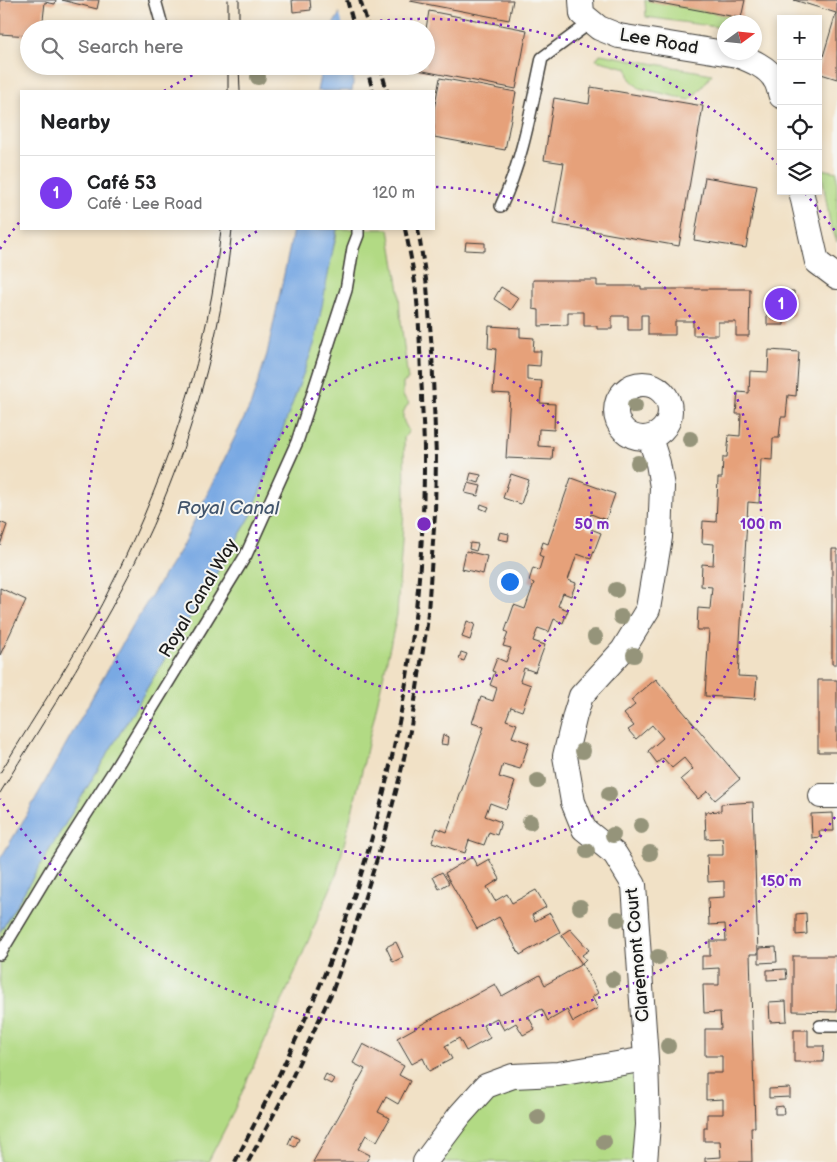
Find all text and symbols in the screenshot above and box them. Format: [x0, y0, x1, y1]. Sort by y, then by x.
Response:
north arrow [717, 15, 762, 60]
map controls [777, 15, 822, 195]
button: + [777, 15, 822, 60]
search box [20, 20, 435, 75]
street label: Lee Road [618, 24, 700, 59]
icon: search [38, 34, 66, 62]
text: Search here [78, 36, 183, 59]
button: − [777, 60, 822, 105]
button: locate [777, 105, 822, 150]
text: Nearby [40, 110, 110, 135]
button: layers [777, 150, 822, 195]
text: Café 53 [87, 172, 156, 195]
text: 1 [53, 184, 59, 203]
text: 120 m [372, 184, 415, 203]
text: Café · Lee Road [87, 195, 203, 214]
pin: 1 [765, 285, 797, 323]
water label: Royal Canal [177, 497, 280, 520]
centre of rings [415, 515, 433, 533]
text: 50 m [575, 515, 610, 534]
text: 100 m [740, 515, 782, 534]
street label: Royal Canal Way [155, 534, 243, 661]
your location [497, 569, 523, 595]
text: 150 m [760, 872, 802, 891]
street label: Claremont Court [621, 887, 654, 1023]

